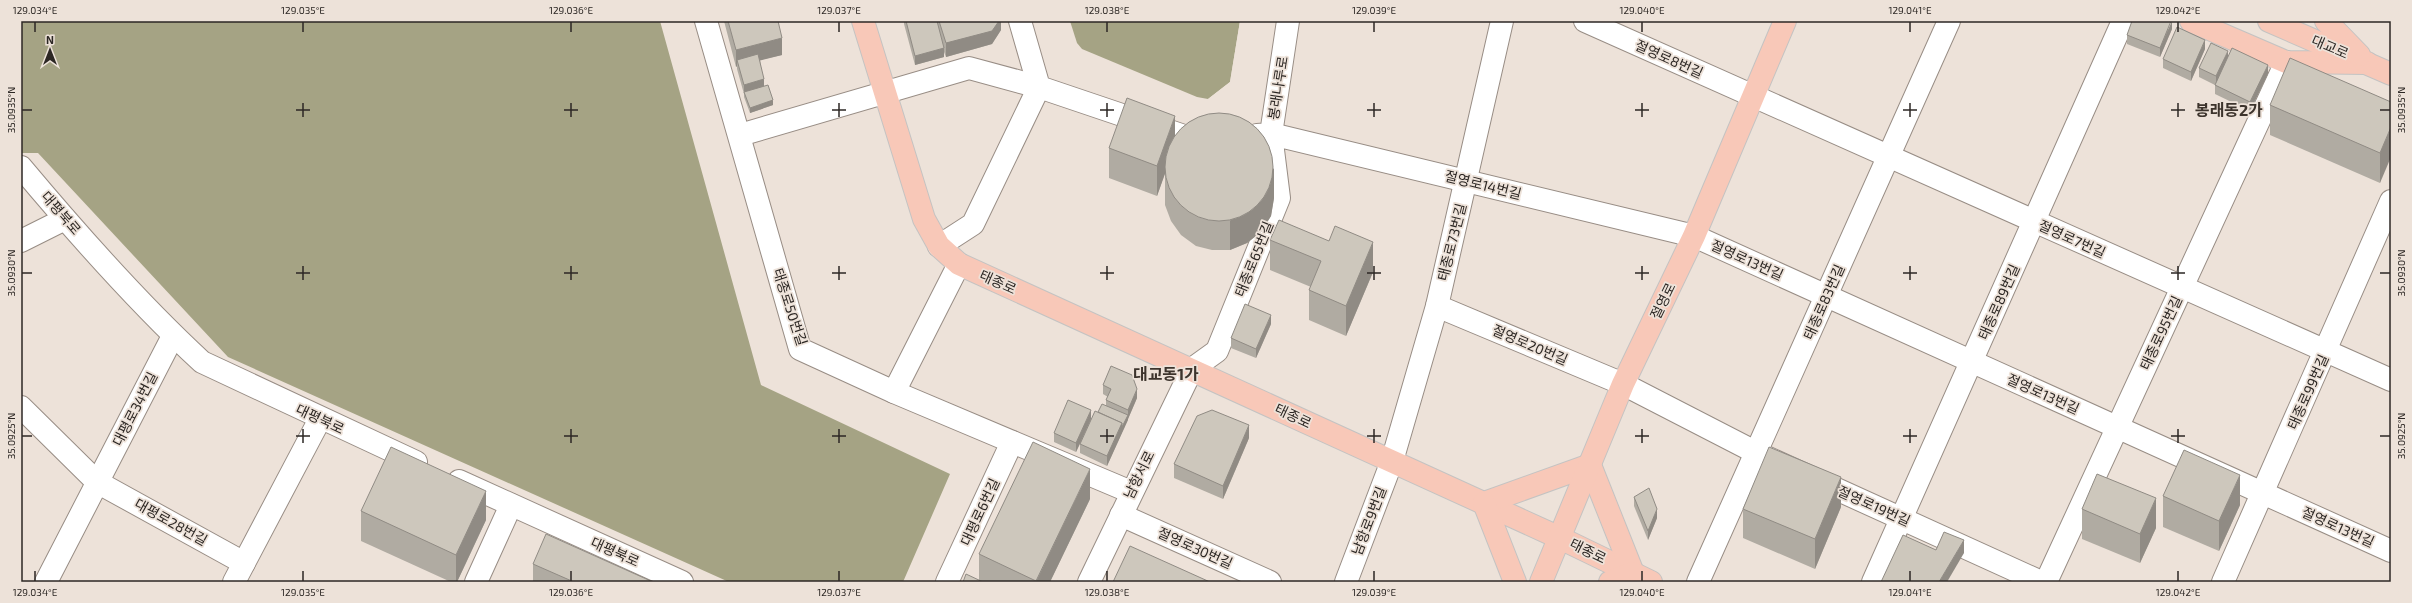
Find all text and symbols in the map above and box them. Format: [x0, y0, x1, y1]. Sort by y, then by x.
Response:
text: 129.034°E [13, 4, 58, 16]
text: 129.035°E [281, 4, 325, 16]
text: 129.036°E [549, 4, 593, 16]
text: 129.037°E [817, 4, 861, 16]
text: 129.038°E [1085, 4, 1130, 16]
text: 129.039°E [1352, 4, 1396, 16]
text: 129.040°E [1619, 4, 1665, 16]
text: 129.041°E [1889, 4, 1932, 16]
text: 129.042°E [2156, 4, 2201, 16]
north arrow [30, 30, 70, 70]
street label: 대교로 [2309, 31, 2351, 62]
text: N [46, 33, 54, 46]
street label: 절영로8번길 [1632, 36, 1706, 81]
street label: 봉래나루로 [1264, 55, 1291, 121]
text: 35.0935°N [5, 87, 17, 133]
text: 35.0935°N [2395, 87, 2407, 133]
district label: 봉래동2가 [2195, 100, 2263, 119]
street label: 절영로14번길 [1443, 167, 1523, 202]
street label: 대평북로 [38, 188, 85, 238]
street label: 태종로73번길 [1434, 201, 1469, 282]
street label: 절영로7번길 [2036, 216, 2108, 261]
street label: 태종로65번길 [1231, 219, 1276, 299]
street label: 절영로13번길 [1708, 236, 1786, 283]
text: 35.0930°N [5, 249, 17, 297]
text: 35.0930°N [2395, 249, 2407, 297]
street label: 태종로83번길 [1799, 261, 1848, 342]
street label: 태종로89번길 [1974, 261, 2023, 342]
street label: 태종로50번길 [770, 266, 811, 348]
street label: 태종로 [977, 266, 1019, 297]
street label: 절영로 [1646, 280, 1679, 322]
street label: 태종로95번길 [2136, 293, 2185, 373]
street label: 절영로20번길 [1490, 321, 1571, 368]
street label: 태종로99번길 [2283, 352, 2332, 432]
district label: 대교동1가 [1133, 364, 1199, 383]
street label: 대평로34번길 [109, 369, 160, 449]
street label: 절영로13번길 [2004, 370, 2082, 417]
street label: 대평북로 [293, 400, 347, 437]
street label: 태종로 [1272, 400, 1314, 431]
text: 35.0925°N [5, 413, 17, 459]
text: 35.0925°N [2395, 413, 2407, 459]
street label: 남항서로 [1120, 448, 1158, 502]
street label: 대평로6번길 [957, 475, 1003, 548]
street label: 절영로19번길 [1835, 482, 1913, 529]
street label: 남항로9번길 [1348, 484, 1389, 558]
street label: 대평로28번길 [132, 495, 211, 549]
street label: 절영로13번길 [2299, 503, 2377, 550]
street label: 절영로30번길 [1155, 523, 1235, 572]
street label: 대평북로 [588, 533, 642, 570]
street label: 태종로 [1567, 534, 1609, 567]
text: 129.034°E [13, 586, 58, 598]
text: 129.035°E [281, 586, 325, 598]
text: 129.036°E [549, 586, 593, 598]
text: 129.037°E [817, 586, 861, 598]
text: 129.038°E [1085, 586, 1130, 598]
text: 129.039°E [1352, 586, 1396, 598]
text: 129.040°E [1619, 586, 1665, 598]
text: 129.041°E [1889, 586, 1932, 598]
text: 129.042°E [2156, 586, 2201, 598]

